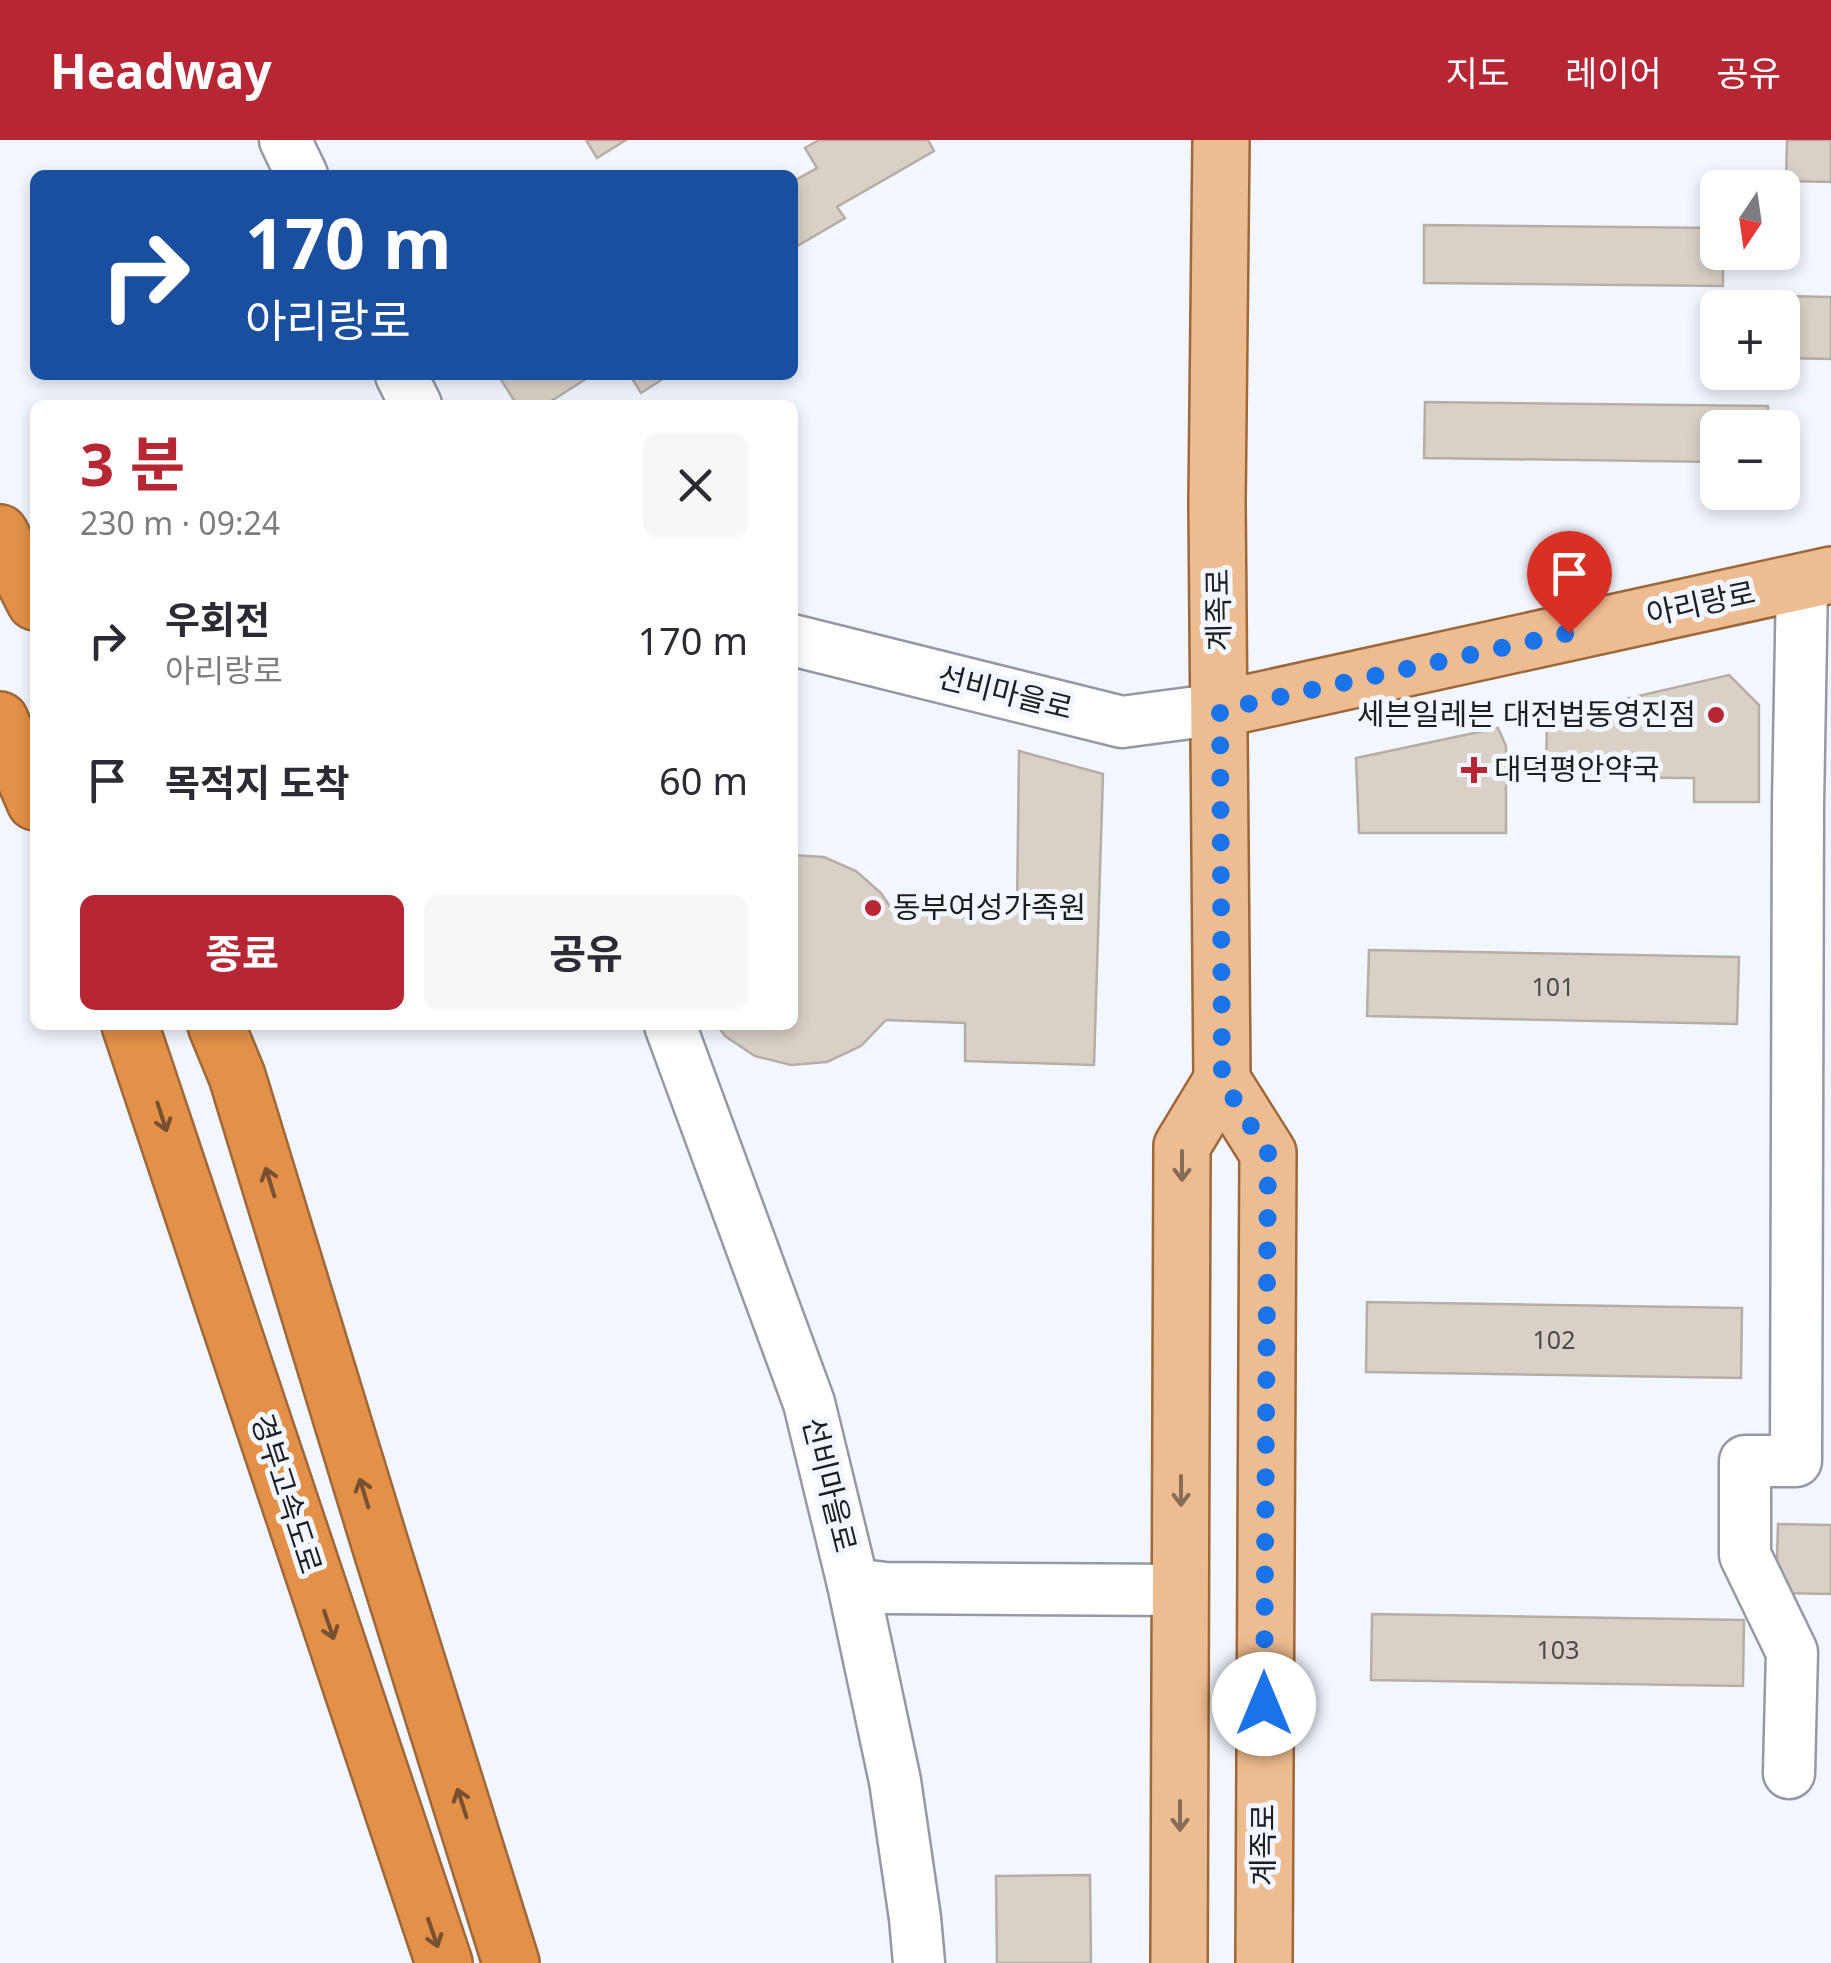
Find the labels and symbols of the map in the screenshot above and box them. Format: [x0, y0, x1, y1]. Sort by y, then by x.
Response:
north arrow [1700, 170, 1800, 270]
pin [1527, 531, 1612, 634]
street label: 계족로 [1196, 568, 1239, 652]
street label: 아리랑로 [1642, 571, 1759, 634]
street label: 선비마을로 [933, 655, 1077, 728]
place label: 세븐일레븐 대전법동영진점 [1357, 693, 1696, 734]
marker: 세븐일레븐 대전법동영진점 [1705, 704, 1727, 726]
place label: 대덕평안약국 [1494, 748, 1660, 789]
marker: 대덕평안약국 [1463, 759, 1485, 781]
place label: 동부여성가족원 [893, 886, 1086, 927]
marker: 동부여성가족원 [862, 897, 884, 919]
house number: 101 [1532, 969, 1574, 1003]
one-way arrow [154, 1101, 172, 1133]
one-way arrow [1172, 1150, 1192, 1182]
one-way arrow [260, 1167, 278, 1198]
house number: 102 [1533, 1322, 1575, 1356]
street label: 경부고속도로 [242, 1408, 333, 1579]
street label: 선비마을로 [794, 1413, 867, 1557]
one-way arrow [1172, 1474, 1190, 1507]
one-way arrow [354, 1478, 372, 1509]
one-way arrow [322, 1609, 340, 1641]
house number: 103 [1537, 1632, 1579, 1666]
position arrow [1212, 1652, 1316, 1756]
one-way arrow [452, 1788, 470, 1819]
one-way arrow [1170, 1800, 1190, 1832]
street label: 계족로 [1242, 1804, 1283, 1886]
one-way arrow [426, 1917, 444, 1949]

